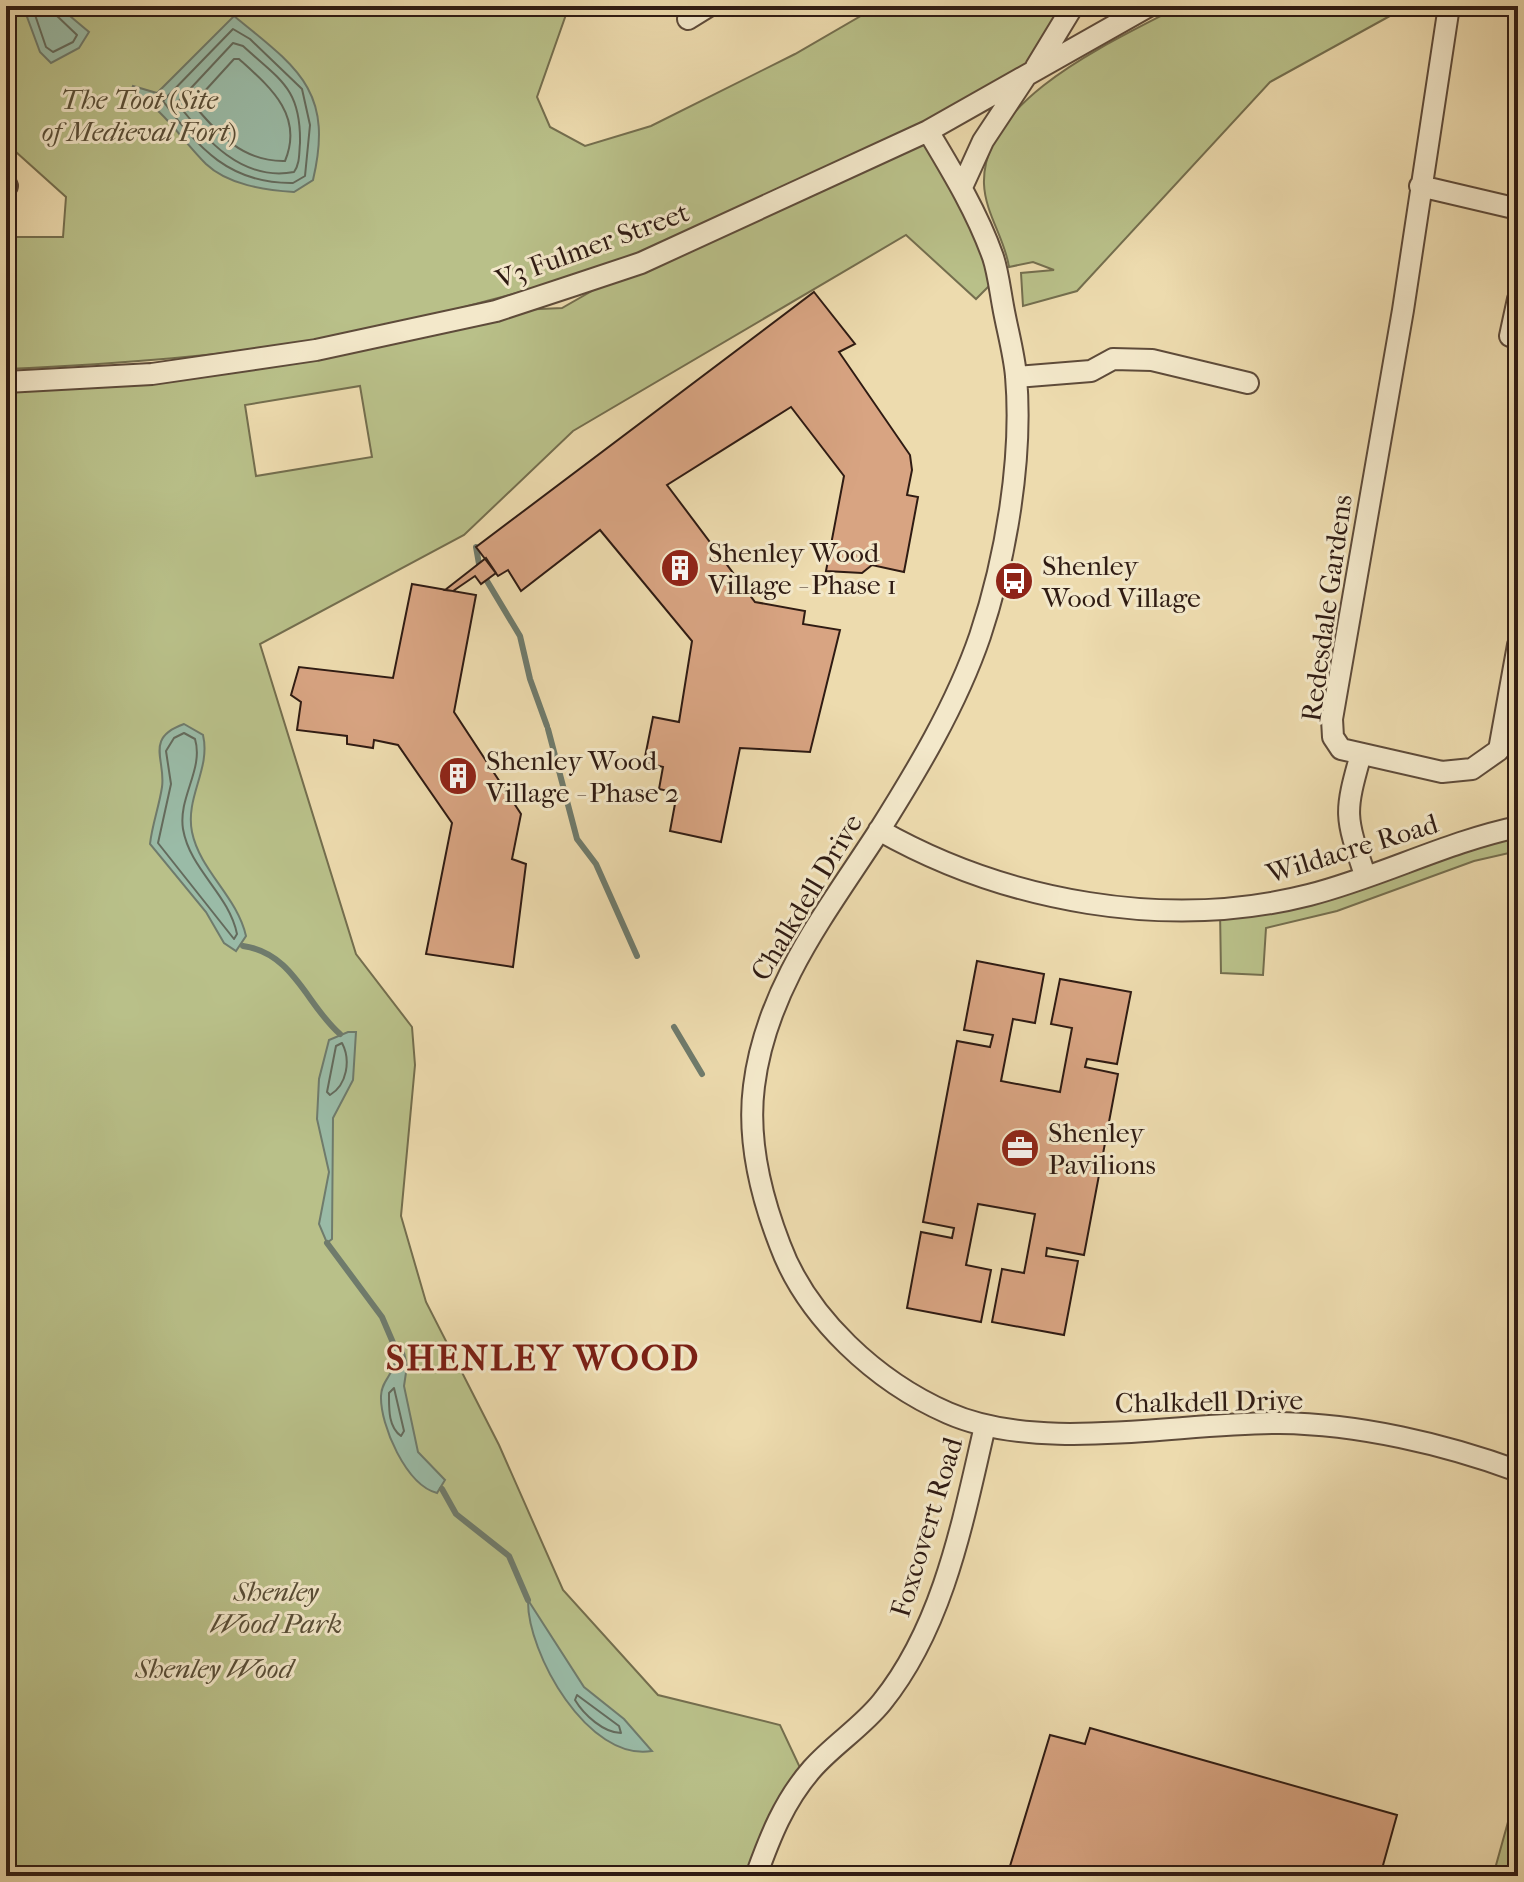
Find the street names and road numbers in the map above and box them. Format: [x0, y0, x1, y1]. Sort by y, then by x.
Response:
street label: V3 Fulmer Street [490, 195, 693, 296]
street label: Redesdale Gardens [1294, 492, 1359, 724]
street label: Wildacre Road [1261, 807, 1443, 891]
street label: Chalkdell Drive [744, 808, 869, 986]
street label: Chalkdell Drive [1115, 1383, 1304, 1420]
street label: Foxcovert Road [883, 1433, 970, 1621]

